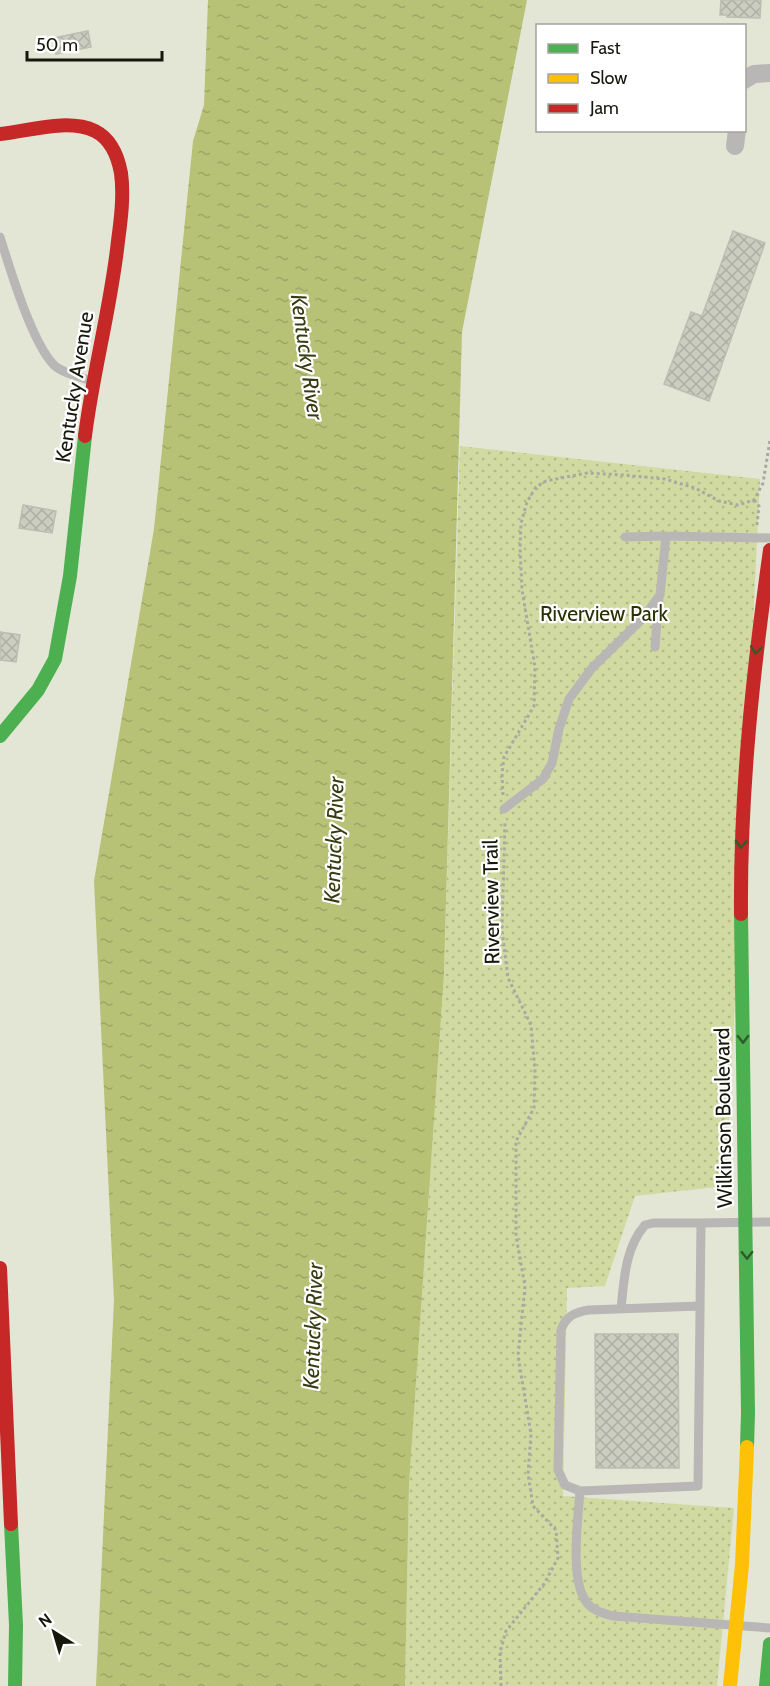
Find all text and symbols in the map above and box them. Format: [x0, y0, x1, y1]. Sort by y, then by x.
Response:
scale bar [27, 24, 162, 62]
legend [536, 24, 746, 132]
text: 50 m [36, 34, 78, 56]
text: Fast [590, 37, 621, 59]
text: Slow [590, 67, 627, 89]
text: Jam [589, 97, 619, 119]
water label: Kentucky River [285, 292, 329, 423]
street label: Kentucky Avenue [50, 310, 98, 464]
park label: Riverview Park [540, 601, 669, 626]
one-way arrow [750, 645, 763, 654]
water label: Kentucky River [318, 775, 350, 904]
street label: Riverview Trail [477, 839, 505, 965]
one-way arrow [735, 839, 747, 848]
street label: Wilkinson Boulevard [709, 1028, 737, 1208]
one-way arrow [737, 1034, 749, 1043]
one-way arrow [741, 1250, 753, 1259]
water label: Kentucky River [297, 1261, 329, 1390]
north arrow [24, 1602, 84, 1662]
text: N [35, 1609, 56, 1631]

